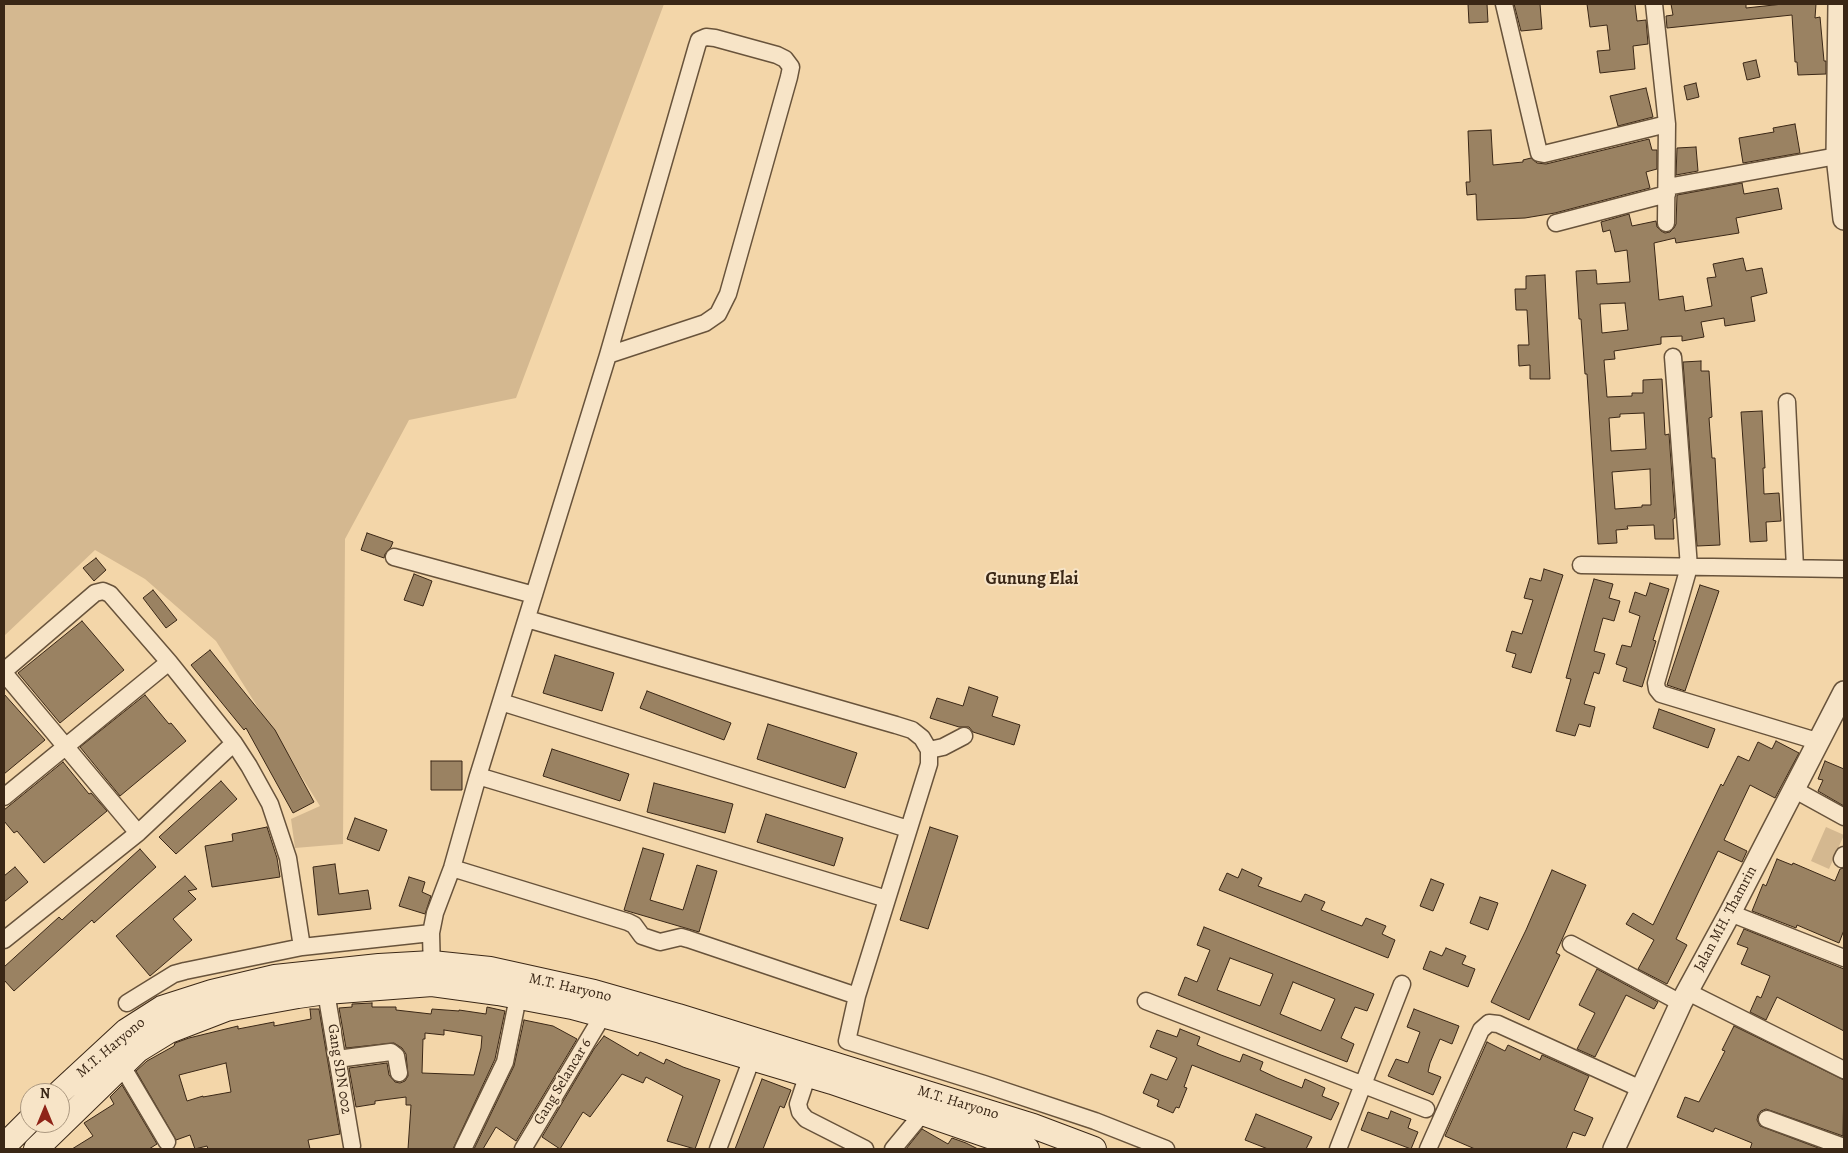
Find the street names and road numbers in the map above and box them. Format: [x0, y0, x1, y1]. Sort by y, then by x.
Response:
street label: Jalan MH. Thamrin [1691, 863, 1761, 975]
street label: M.T. Haryono [527, 970, 613, 1006]
street label: M.T. Haryono [73, 1014, 149, 1082]
street label: Gang SDN 002 [323, 1023, 355, 1115]
street label: Gang Selancar 6 [530, 1036, 596, 1128]
street label: M.T. Haryono [915, 1082, 1001, 1124]

